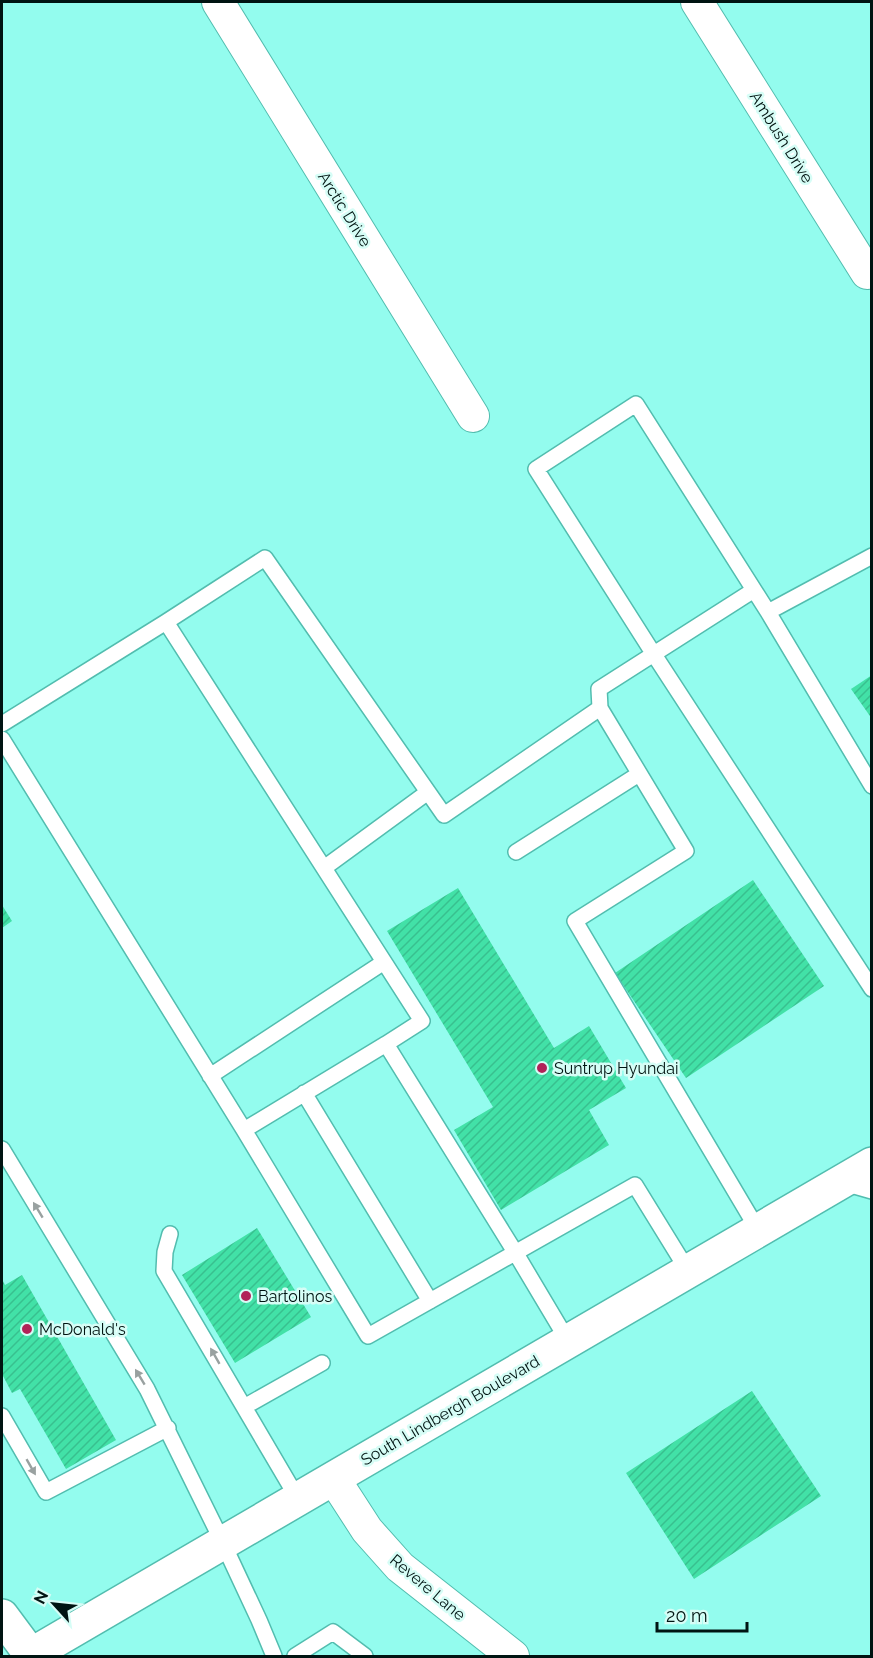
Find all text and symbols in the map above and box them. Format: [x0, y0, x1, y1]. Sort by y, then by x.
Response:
street label: Ambush Drive [746, 88, 817, 186]
street label: Arctic Drive [314, 168, 375, 250]
place label: Suntrup Hyundai [554, 1059, 678, 1078]
marker: Suntrup Hyundai [535, 1061, 549, 1075]
one-way arrow [33, 1202, 44, 1218]
place label: Bartolinos [258, 1287, 332, 1306]
marker: Bartolinos [239, 1289, 253, 1303]
place label: McDonald's [39, 1320, 126, 1339]
marker: McDonald's [20, 1322, 34, 1336]
one-way arrow [209, 1348, 220, 1364]
street label: South Lindbergh Boulevard [358, 1351, 543, 1469]
one-way arrow [134, 1369, 145, 1385]
one-way arrow [26, 1459, 36, 1476]
street label: Revere Lane [386, 1550, 469, 1624]
north arrow [24, 1574, 84, 1634]
text: N [30, 1588, 52, 1607]
scale bar [657, 1595, 747, 1633]
text: 20 m [666, 1605, 708, 1626]

